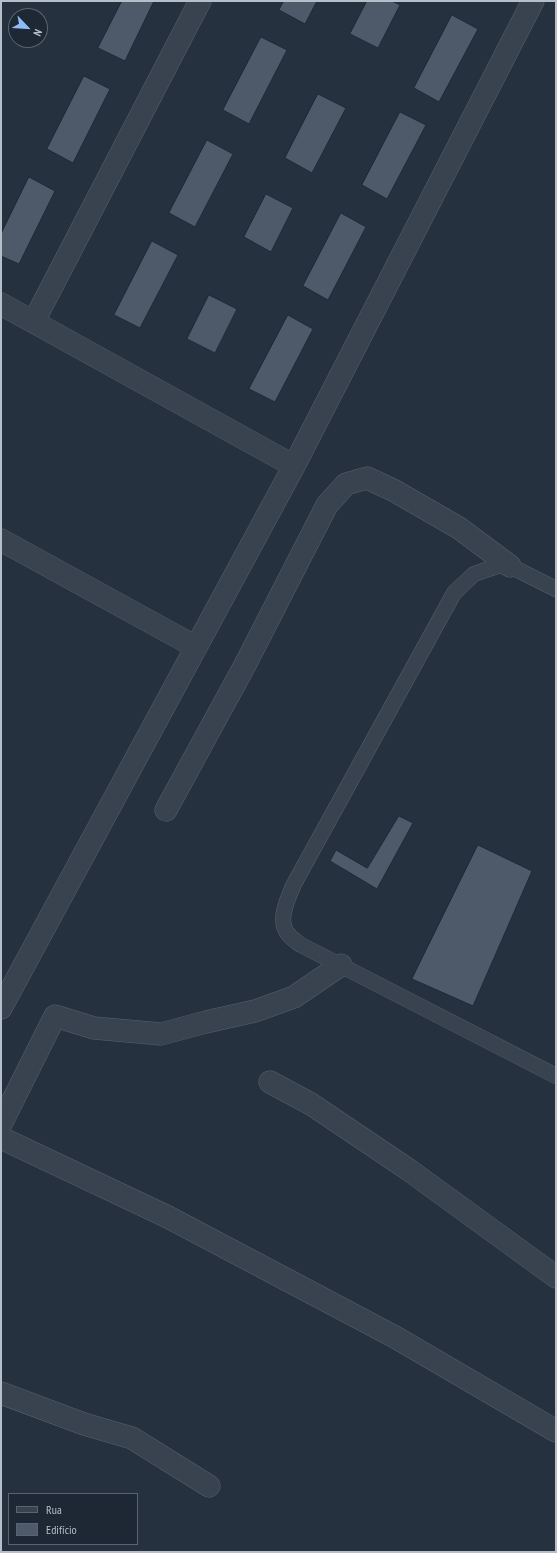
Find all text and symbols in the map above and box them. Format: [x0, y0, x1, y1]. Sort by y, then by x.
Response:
north arrow [8, 8, 48, 48]
text: N [30, 27, 46, 38]
legend [8, 1493, 138, 1545]
text: Rua [46, 1502, 62, 1517]
text: Edifício [46, 1522, 77, 1537]

